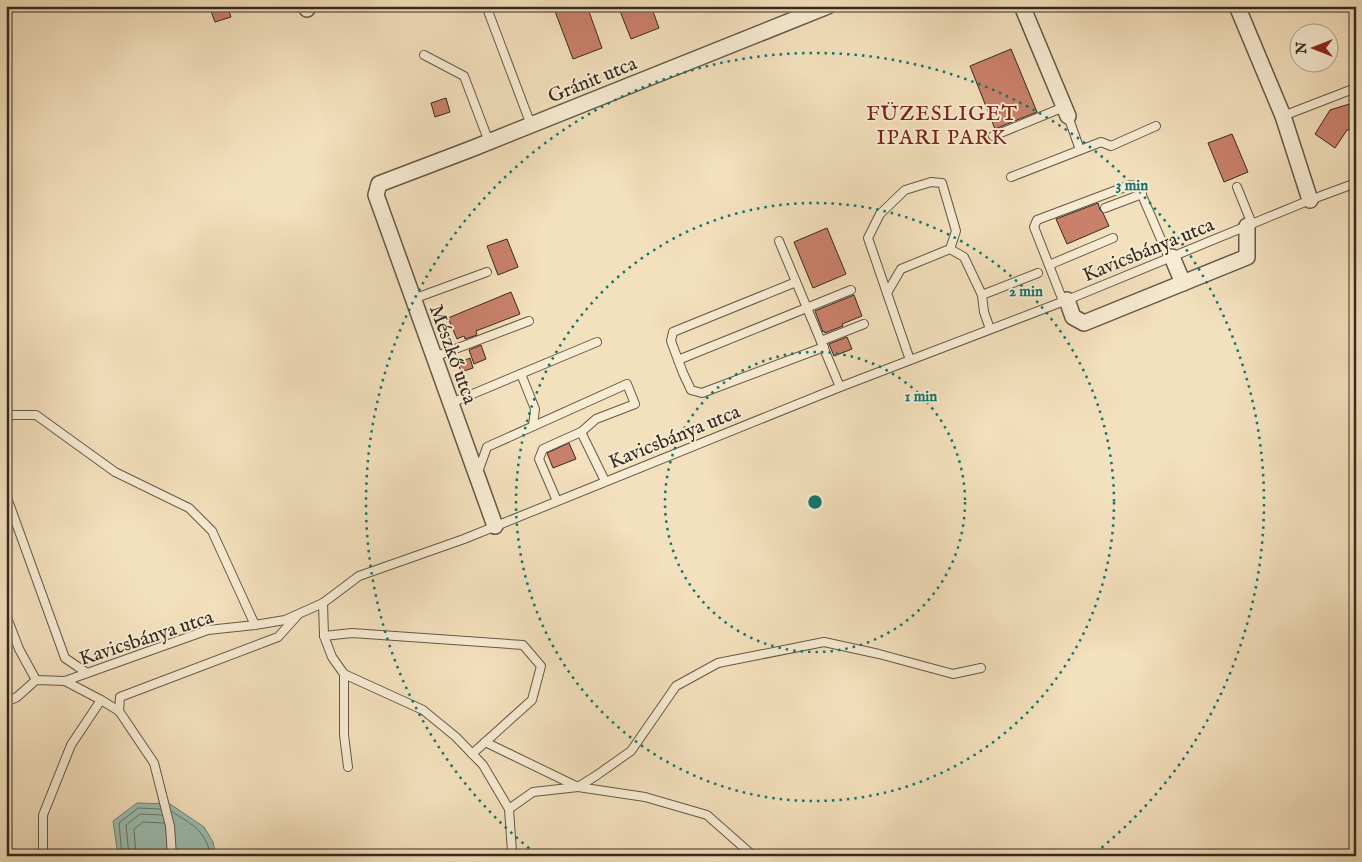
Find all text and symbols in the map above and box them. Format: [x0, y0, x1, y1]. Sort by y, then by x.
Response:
north arrow [1290, 22, 1340, 72]
text: N [1293, 42, 1311, 55]
street label: Gránit utca [545, 51, 641, 109]
district label: FÜZESLIGET IPARI PARK [866, 101, 1018, 152]
text: 3 min [1116, 176, 1148, 195]
street label: Kavicsbánya utca [1079, 213, 1218, 288]
text: 2 min [1009, 282, 1043, 301]
street label: Mészkő utca [423, 301, 482, 408]
text: 1 min [905, 387, 937, 406]
street label: Kavicsbánya utca [605, 400, 744, 475]
centre of rings [806, 493, 824, 511]
street label: Kavicsbánya utca [76, 605, 217, 672]

